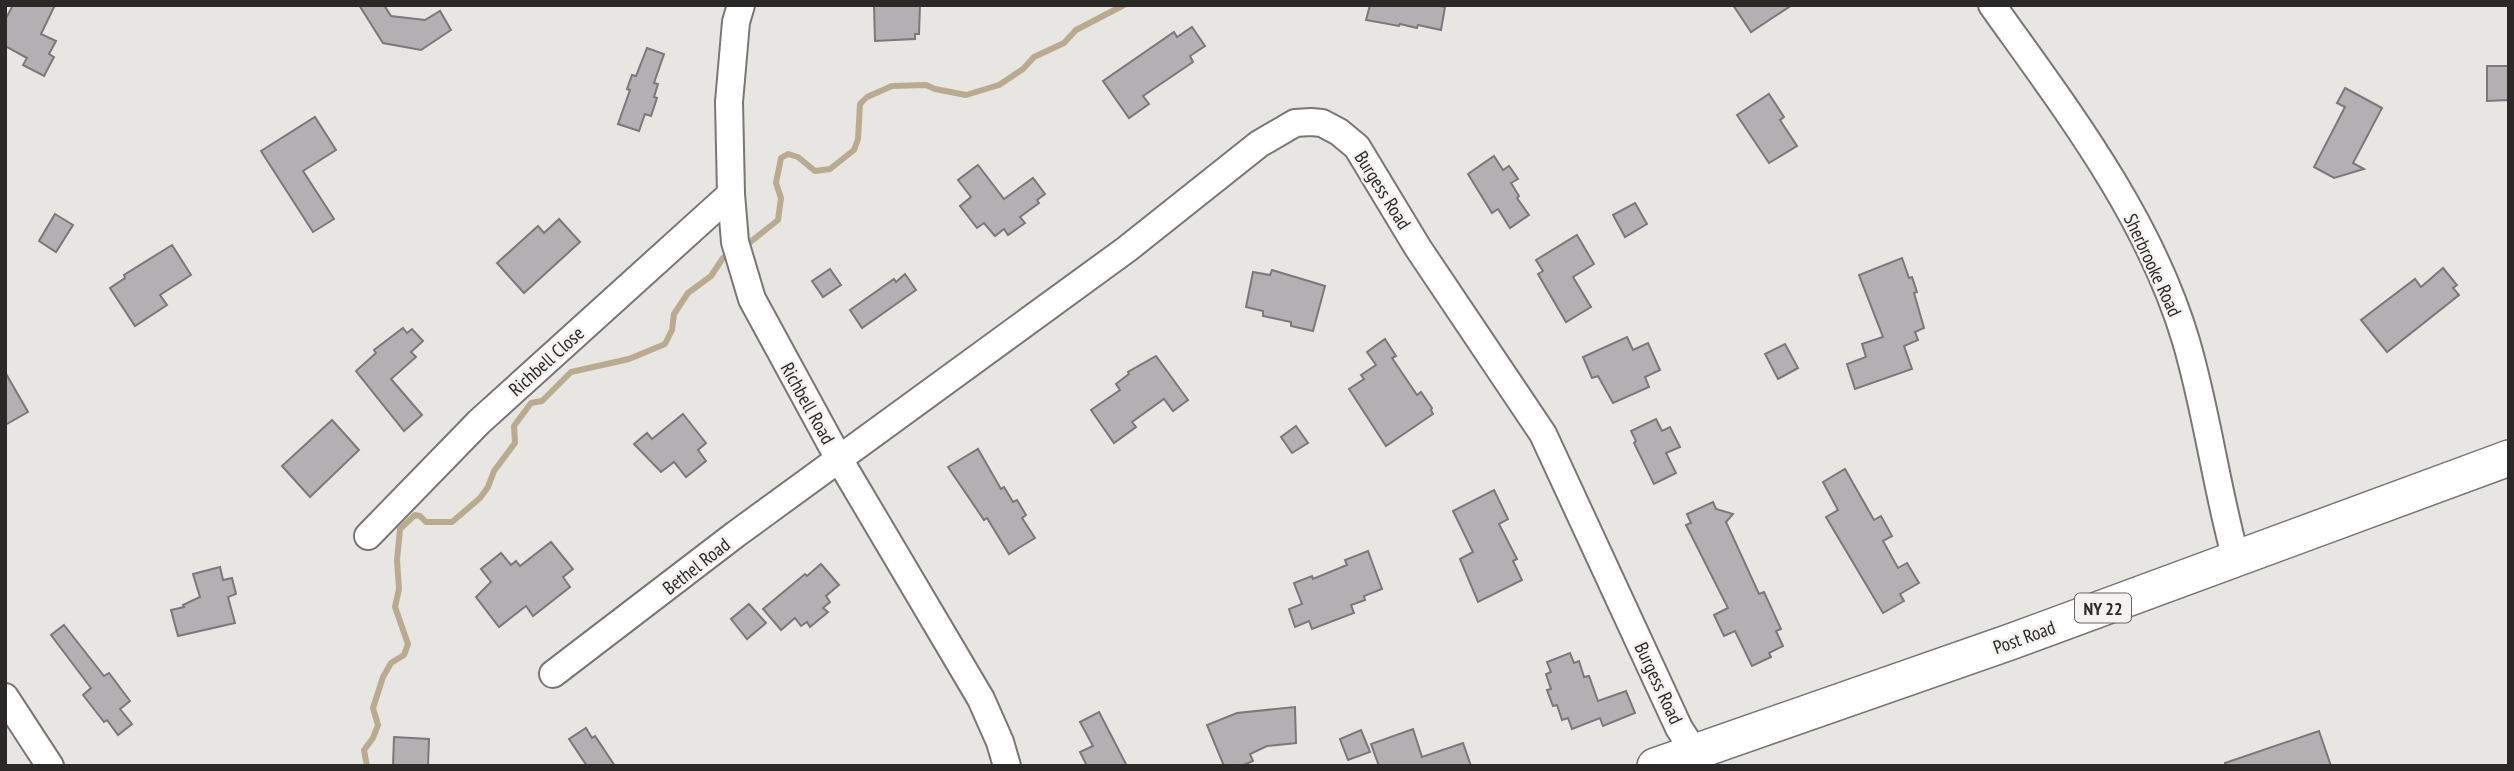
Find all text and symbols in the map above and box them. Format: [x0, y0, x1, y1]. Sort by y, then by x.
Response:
street label: Burgess Road [1350, 146, 1416, 234]
street label: Sherbrooke Road [2119, 210, 2187, 320]
street label: Richbell Close [503, 321, 589, 401]
street label: Richbell Road [776, 358, 840, 448]
street label: Bethel Road [657, 532, 735, 600]
road number: NY 22 [2075, 594, 2131, 622]
street label: Post Road [1990, 615, 2058, 659]
street label: Burgess Road [1630, 638, 1688, 728]

